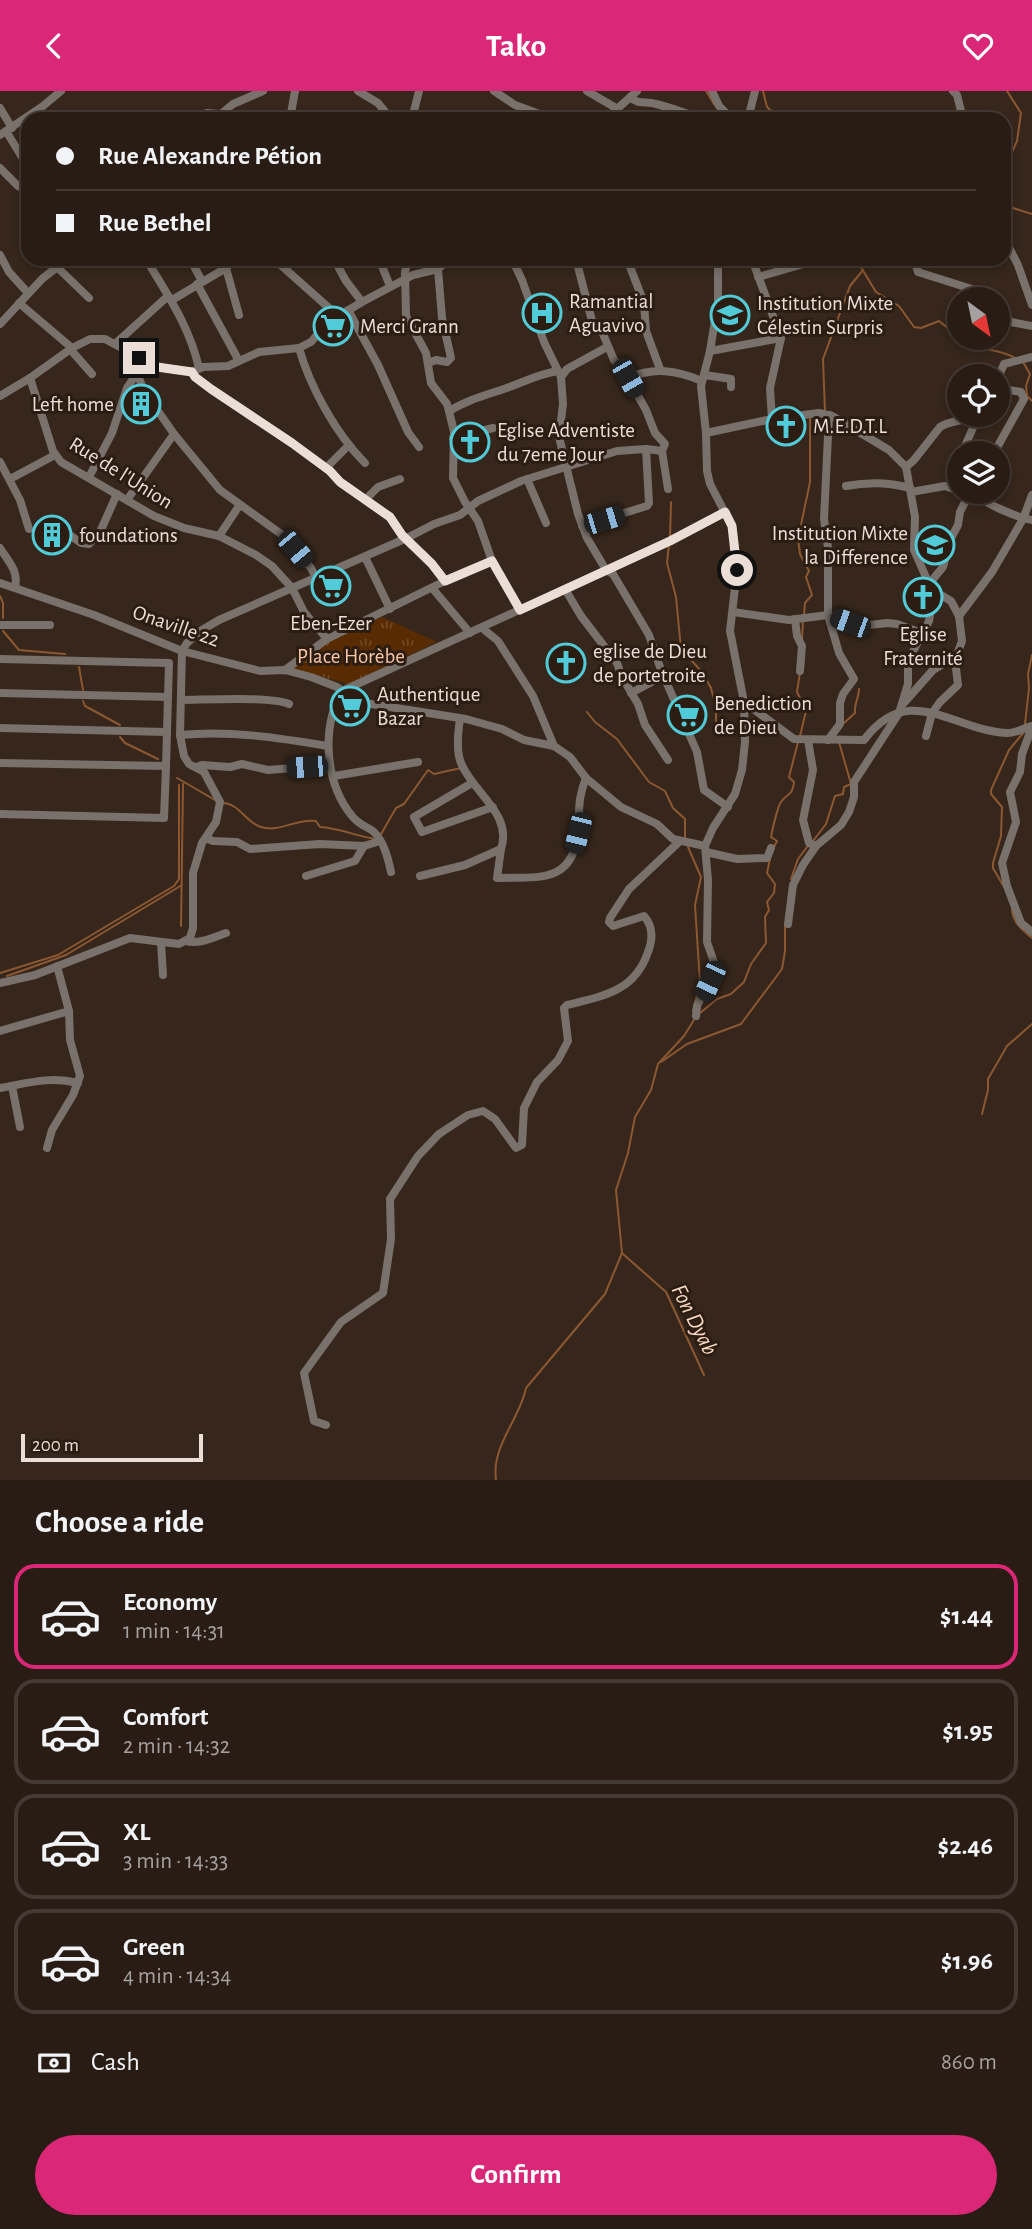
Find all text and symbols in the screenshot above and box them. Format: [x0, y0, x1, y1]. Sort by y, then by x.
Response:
icon: back [35, 27, 73, 65]
icon: heart [959, 27, 997, 65]
text: Tako [486, 30, 546, 62]
text: Rue Alexandre Pétion [98, 143, 322, 169]
text: Rue Bethel [98, 210, 212, 236]
north arrow [947, 287, 1010, 350]
map controls [947, 287, 1010, 504]
place label: Ramantial Aguavivo [569, 291, 654, 336]
hospital icon: Ramantial Aguavivo [521, 292, 563, 334]
place label: Institution Mixte Célestin Surpris [757, 293, 893, 338]
school or university icon: Institution Mixte Célestin Surpris [709, 294, 751, 336]
supermarket icon: Merci Grann [312, 305, 354, 347]
place label: Merci Grann [360, 316, 459, 337]
route end [123, 342, 155, 374]
car [609, 355, 648, 401]
button: locate [947, 364, 1010, 427]
building icon: Left home [120, 383, 162, 425]
place label: Left home [32, 394, 114, 415]
church icon: M.E.D.T.L [765, 405, 807, 447]
place label: M.E.D.T.L [813, 416, 887, 437]
place label: Eglise Adventiste du 7eme Jour [497, 420, 635, 465]
church icon: Eglise Adventiste du 7eme Jour [449, 421, 491, 463]
street label: Rue de l'Union [66, 433, 176, 513]
button: layers [947, 441, 1010, 504]
car [581, 504, 628, 536]
building icon: foundations [31, 514, 73, 556]
place label: Institution Mixte la Difference [772, 523, 908, 568]
school or university icon: Institution Mixte la Difference [914, 524, 956, 566]
place label: foundations [79, 525, 178, 546]
car [274, 526, 317, 572]
route start [721, 554, 753, 586]
supermarket icon: Eben-Ezer [310, 565, 352, 607]
church icon: Eglise Fraternité [902, 576, 944, 618]
street label: Onaville 22 [130, 601, 222, 651]
car [827, 606, 874, 640]
place label: Eben-Ezer [290, 613, 372, 634]
place label: Eglise Fraternité [883, 624, 963, 669]
place label: eglise de Dieu de portetroite [593, 641, 707, 686]
church icon: eglise de Dieu de portetroite [545, 642, 587, 684]
park label: Place Horèbe [297, 646, 405, 667]
place label: Authentique Bazar [377, 684, 480, 729]
supermarket icon: Authentique Bazar [329, 685, 371, 727]
place label: Benediction de Dieu [714, 693, 812, 738]
supermarket icon: Benediction de Dieu [666, 694, 708, 736]
car [286, 755, 329, 779]
car [563, 810, 594, 856]
car [692, 958, 729, 1004]
water label: Fon Dyab [667, 1281, 721, 1359]
scale bar [21, 1431, 203, 1463]
text: 200 m [32, 1436, 79, 1455]
text: Choose a ride [35, 1506, 204, 1538]
icon: car [39, 1585, 102, 1648]
text: Economy [123, 1589, 217, 1615]
text: $1.44 [940, 1603, 993, 1629]
text: 1 min · 14:31 [123, 1620, 225, 1643]
icon: car [39, 1700, 102, 1763]
text: Comfort [123, 1704, 208, 1730]
text: $1.95 [942, 1718, 993, 1744]
text: 2 min · 14:32 [123, 1735, 230, 1758]
icon: car [39, 1815, 102, 1878]
text: XL [123, 1819, 150, 1845]
text: $2.46 [937, 1833, 993, 1859]
text: 3 min · 14:33 [123, 1850, 228, 1873]
icon: car [39, 1930, 102, 1993]
text: Green [123, 1934, 185, 1960]
text: $1.96 [941, 1948, 993, 1974]
text: 4 min · 14:34 [123, 1965, 231, 1988]
icon: cash [35, 2044, 73, 2082]
text: Cash [91, 2049, 140, 2075]
text: 860 m [941, 2051, 997, 2074]
button: Confirm [35, 2135, 997, 2215]

